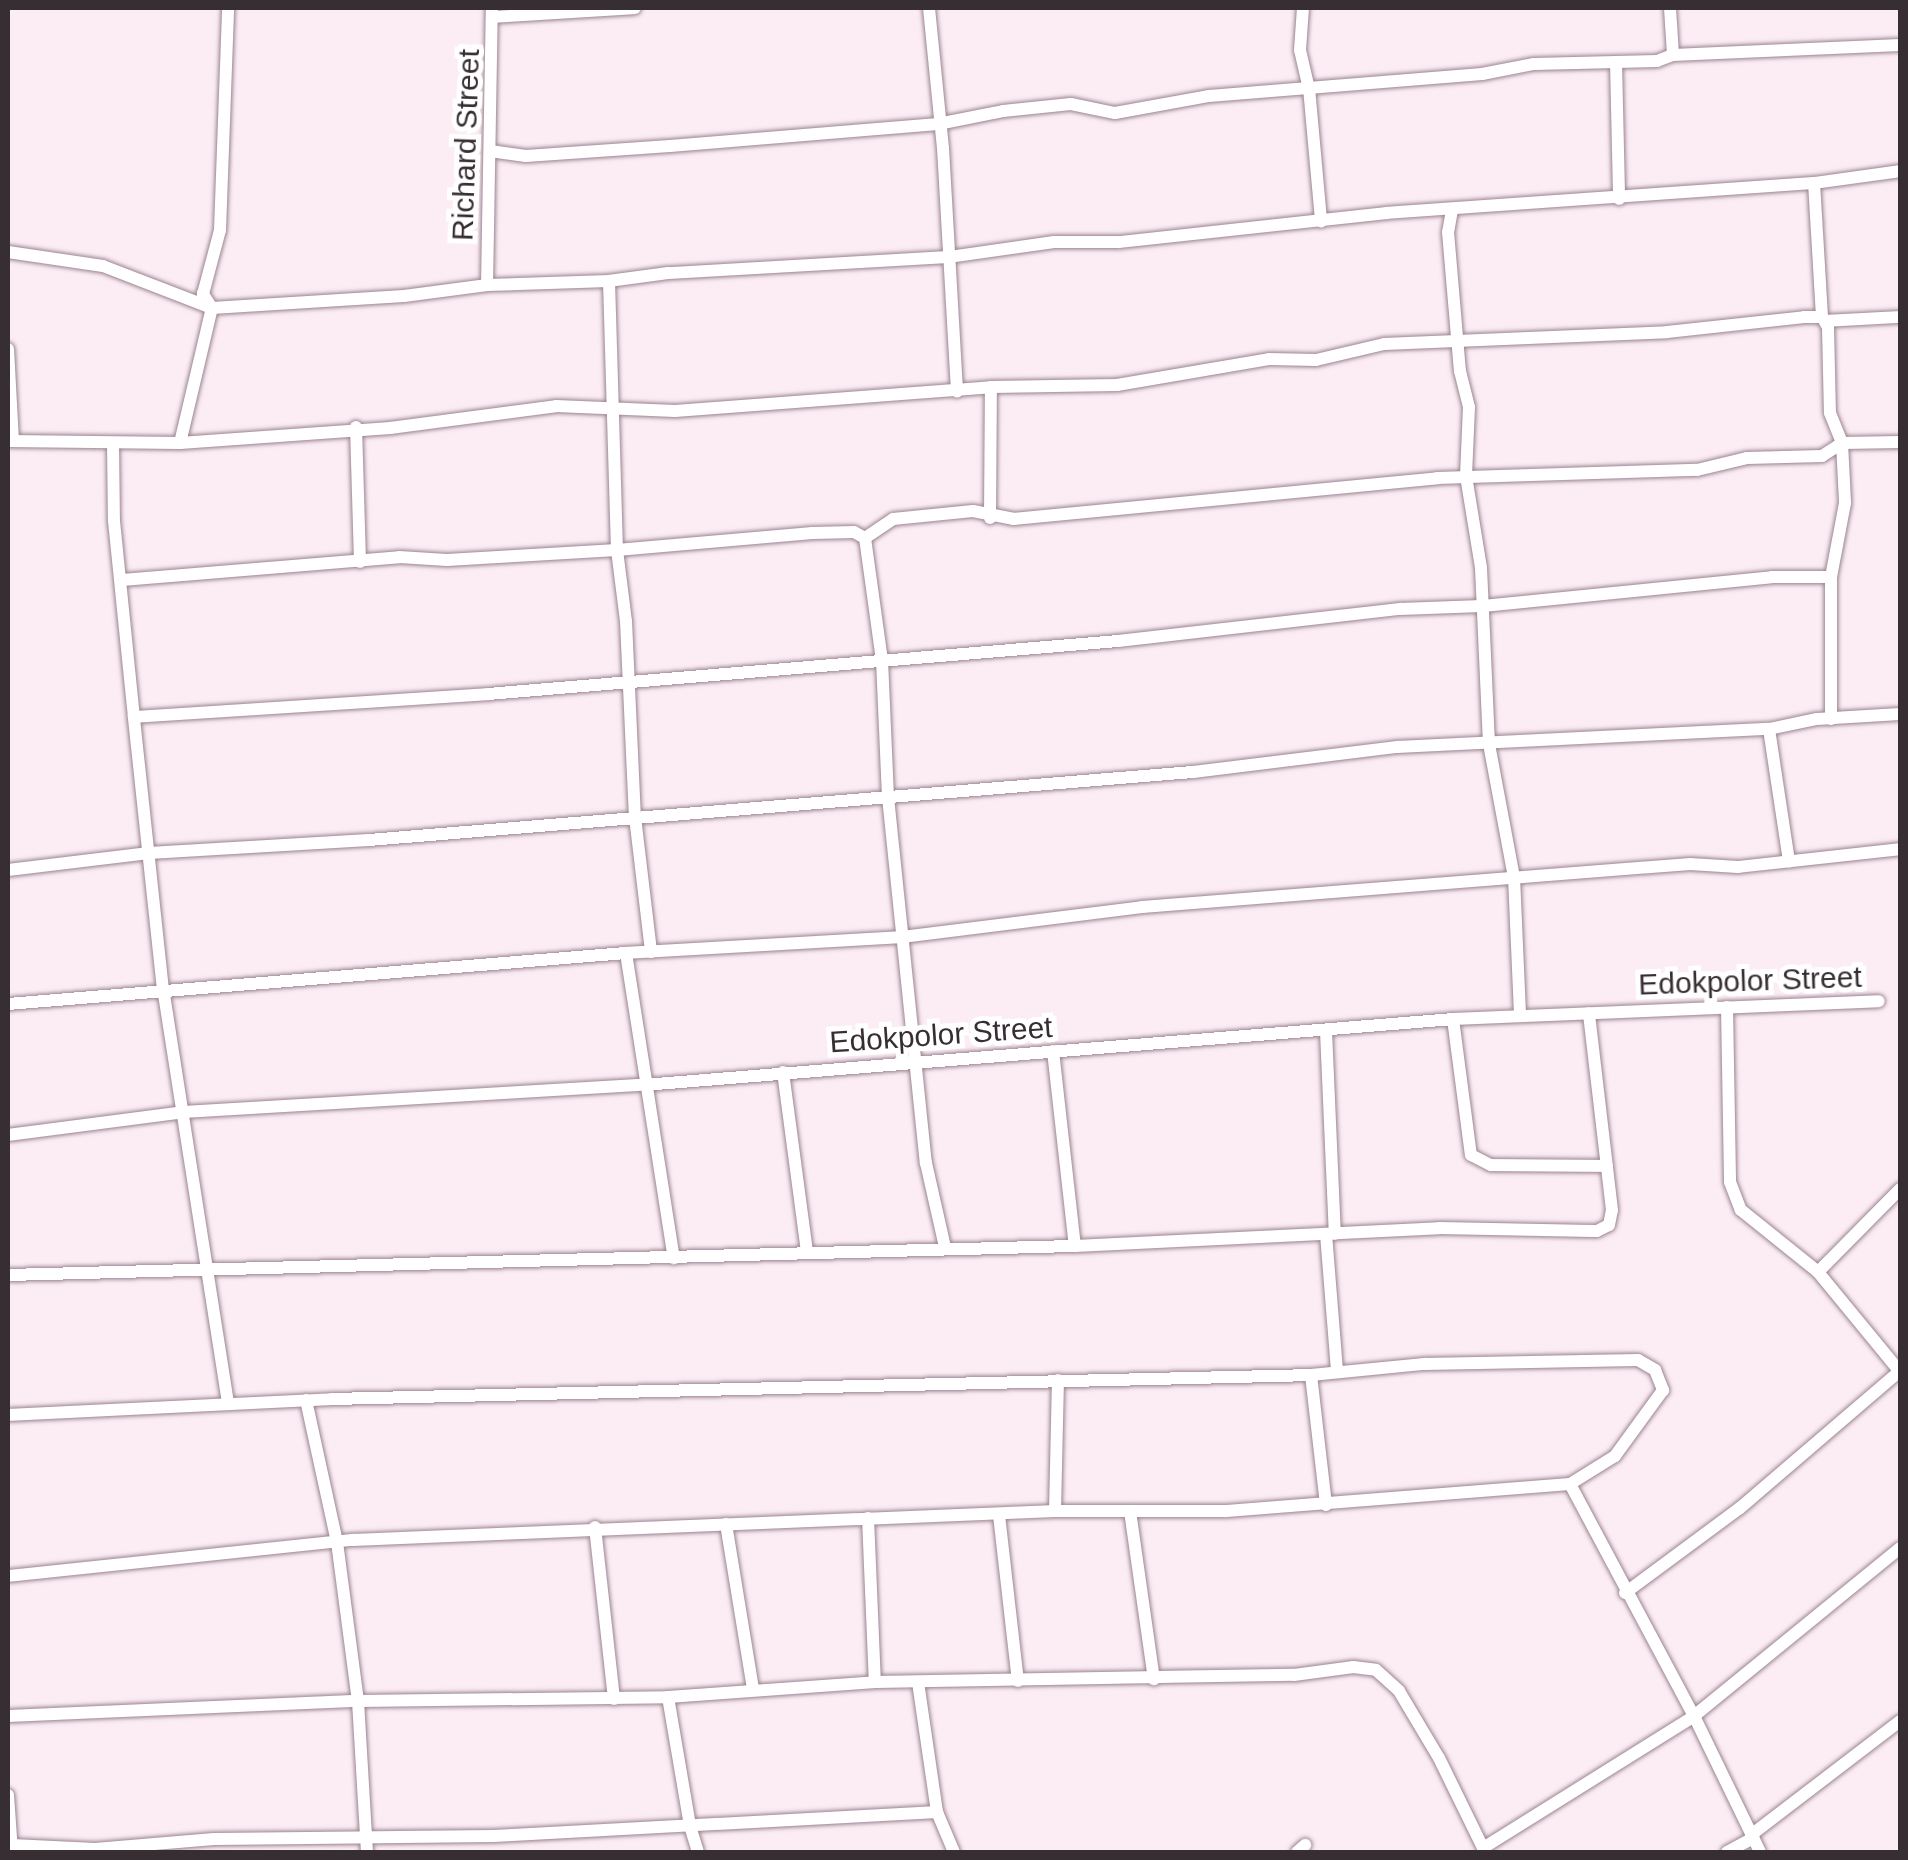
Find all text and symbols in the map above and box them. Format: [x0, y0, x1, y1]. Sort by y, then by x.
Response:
street label: Richard Street [445, 49, 487, 241]
street label: Edokpolor Street [1638, 959, 1862, 1003]
street label: Edokpolor Street [828, 1009, 1054, 1061]

